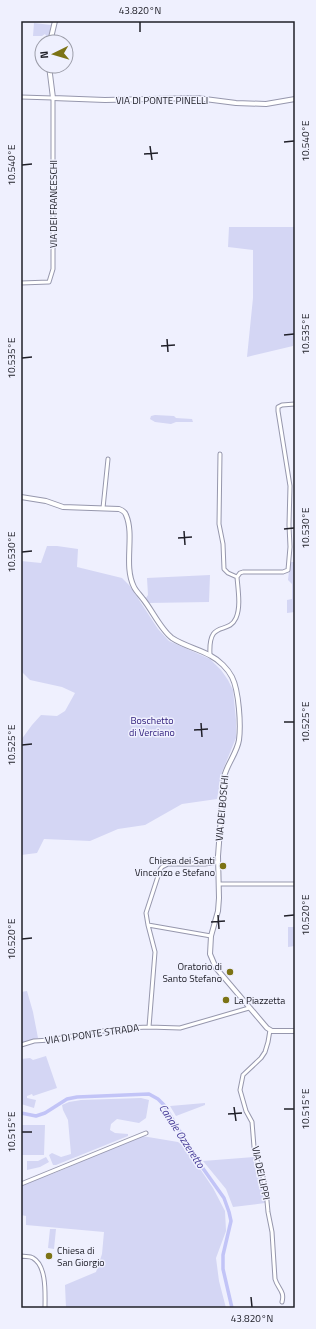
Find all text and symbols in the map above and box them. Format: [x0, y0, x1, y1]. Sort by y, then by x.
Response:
text: 43.820°N [119, 3, 161, 18]
north arrow [34, 34, 74, 74]
text: N [36, 50, 52, 59]
street label: VIA DI PONTE PINELLI [116, 93, 208, 108]
text: 10.540°E [298, 120, 313, 162]
text: 10.540°E [4, 144, 19, 186]
street label: VIA DEI FRANCESCHI [46, 160, 61, 248]
text: 10.535°E [298, 313, 313, 355]
text: 10.535°E [4, 337, 19, 379]
text: 10.530°E [298, 507, 313, 549]
text: 10.530°E [4, 531, 19, 573]
text: 10.525°E [298, 701, 313, 743]
park label: Boschetto di Verciano [129, 713, 175, 740]
text: 10.525°E [4, 724, 19, 766]
street label: VIA DEI BOSCHI [212, 775, 232, 841]
place label: Chiesa dei Santi Vincenzo e Stefano [135, 853, 215, 880]
marker: Chiesa dei Santi Vincenzo e Stefano [218, 861, 228, 871]
text: 10.520°E [298, 894, 313, 936]
text: 10.520°E [4, 918, 19, 960]
place label: Oratorio di Santo Stefano [162, 959, 222, 986]
marker: Oratorio di Santo Stefano [225, 967, 235, 977]
place label: La Piazzetta [234, 993, 285, 1008]
marker: La Piazzetta [221, 995, 231, 1005]
street label: VIA DI PONTE STRADA [44, 1020, 140, 1048]
text: 10.515°E [298, 1088, 313, 1130]
water label: Canale Ozzeretto [155, 1101, 209, 1172]
text: 10.515°E [4, 1111, 19, 1153]
street label: VIA DEI LIPPI [248, 1145, 274, 1201]
place label: Chiesa di San Giorgio [57, 1243, 105, 1270]
marker: Chiesa di San Giorgio [44, 1251, 54, 1261]
text: 43.820°N [231, 1311, 273, 1326]

